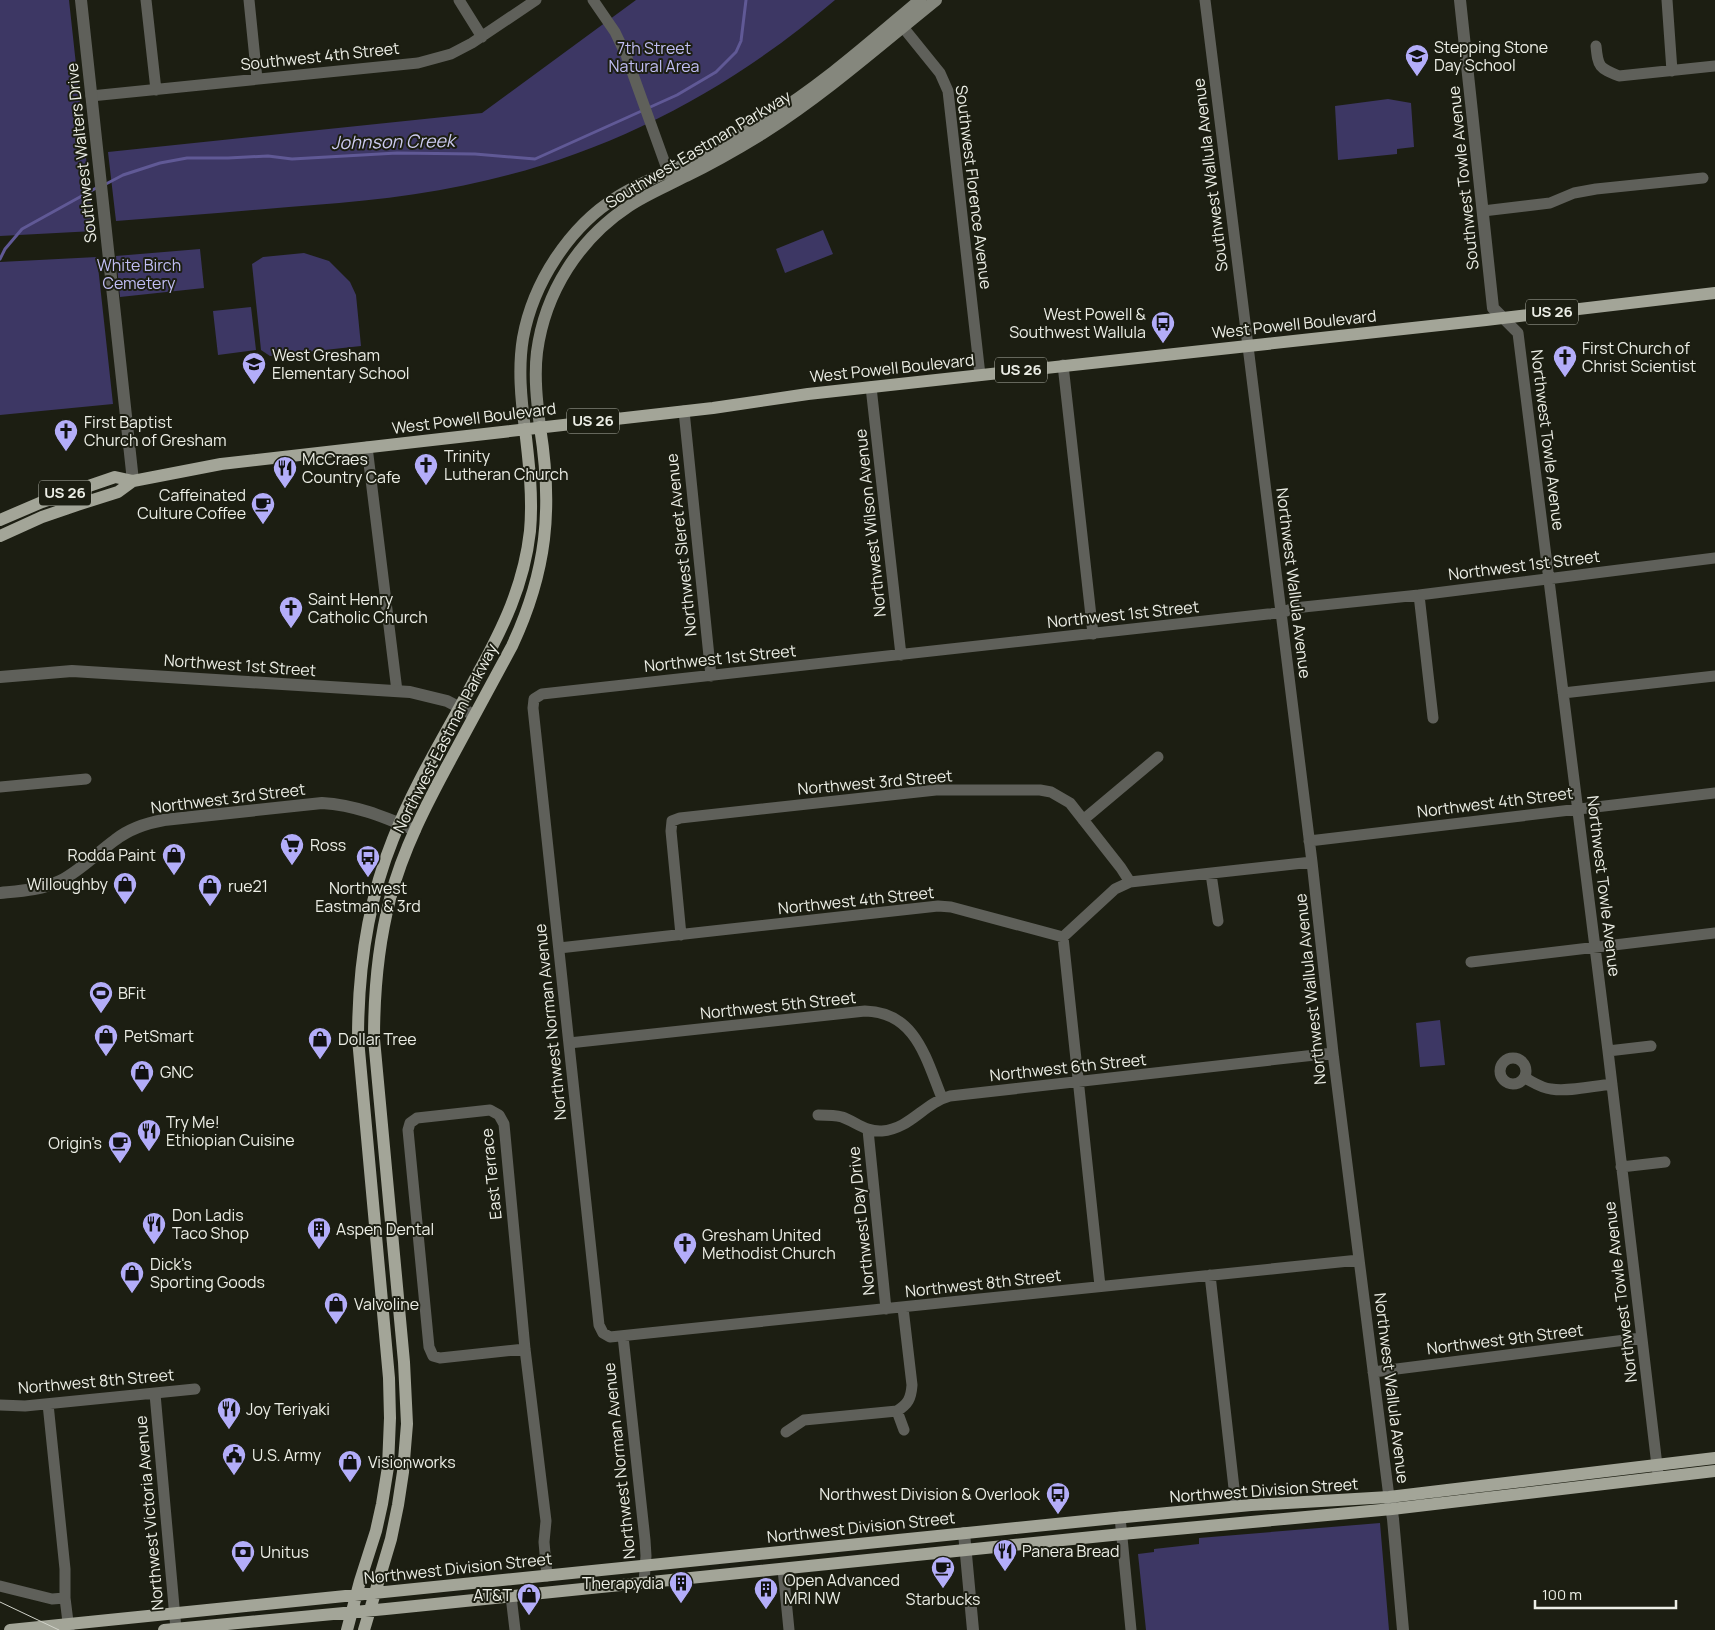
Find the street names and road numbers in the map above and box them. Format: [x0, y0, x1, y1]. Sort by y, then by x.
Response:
street label: Southwest 4th Street [239, 37, 401, 75]
street label: Southwest Walters Drive [61, 62, 101, 244]
street label: Southwest Wallula Avenue [1187, 77, 1233, 273]
street label: Southwest Florence Avenue [951, 84, 997, 290]
street label: Southwest Eastman Parkway [601, 85, 795, 213]
street label: Southwest Towle Avenue [1442, 85, 1484, 271]
road number: US 26 [1526, 300, 1578, 324]
street label: West Powell Boulevard [1211, 304, 1377, 344]
street label: West Powell Boulevard [809, 348, 975, 388]
street label: Northwest Towle Avenue [1526, 348, 1570, 532]
road number: US 26 [995, 358, 1047, 382]
street label: West Powell Boulevard [391, 397, 557, 439]
road number: US 26 [567, 408, 619, 434]
street label: Northwest Wilson Avenue [849, 428, 891, 618]
street label: Northwest Sleret Avenue [660, 452, 702, 638]
road number: US 26 [39, 480, 91, 506]
street label: Northwest Wallula Avenue [1271, 486, 1317, 680]
street label: Northwest 1st Street [1447, 545, 1601, 585]
street label: Northwest 1st Street [1046, 595, 1200, 633]
street label: Northwest Eastman Parkway [388, 639, 503, 837]
street label: Northwest 1st Street [643, 639, 797, 677]
street label: Northwest 1st Street [163, 649, 317, 681]
street label: Northwest 3rd Street [797, 764, 953, 800]
street label: Northwest 3rd Street [149, 778, 307, 818]
street label: Northwest 4th Street [1416, 782, 1574, 822]
street label: Northwest Towle Avenue [1582, 794, 1626, 978]
street label: Northwest 4th Street [777, 881, 935, 919]
street label: Northwest Wallula Avenue [1289, 892, 1331, 1086]
street label: Northwest Norman Avenue [529, 923, 571, 1121]
street label: Northwest 5th Street [699, 986, 857, 1024]
street label: Northwest 6th Street [989, 1048, 1147, 1086]
street label: East Terrace [475, 1127, 507, 1221]
street label: Northwest Day Drive [842, 1145, 880, 1297]
street label: Northwest Towle Avenue [1598, 1200, 1642, 1384]
street label: Northwest 8th Street [904, 1264, 1062, 1302]
street label: Northwest Wallula Avenue [1369, 1291, 1415, 1485]
street label: Northwest 9th Street [1426, 1318, 1584, 1360]
street label: Northwest Norman Avenue [598, 1362, 640, 1560]
street label: Northwest 8th Street [17, 1363, 175, 1399]
street label: Northwest Victoria Avenue [130, 1415, 168, 1611]
street label: Northwest Division Street [1169, 1472, 1359, 1508]
street label: Northwest Division Street [766, 1506, 956, 1548]
street label: Northwest Division Street [363, 1547, 553, 1589]

